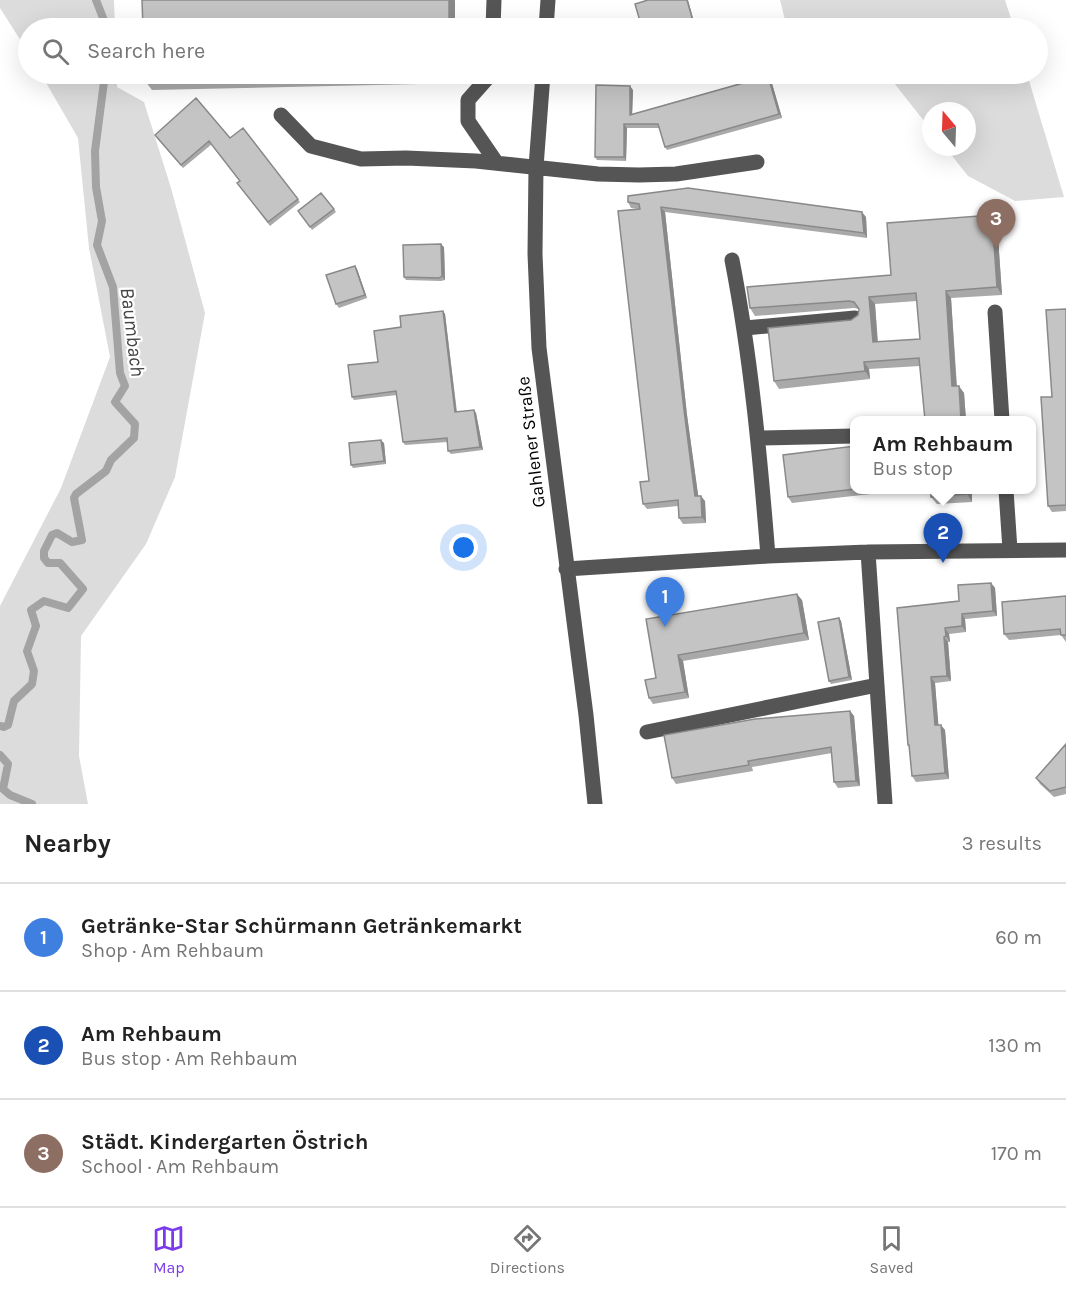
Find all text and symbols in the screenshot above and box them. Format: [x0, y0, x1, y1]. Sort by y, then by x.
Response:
search box [18, 18, 1048, 84]
icon: search [39, 35, 72, 68]
text: Search here [87, 38, 205, 64]
north arrow [922, 102, 976, 156]
pin: 3 [976, 200, 1016, 249]
water label: Baumbach [116, 286, 149, 378]
street label: Gahlener Straße [512, 375, 550, 509]
popup [850, 416, 1036, 494]
text: Am Rehbaum [873, 431, 1013, 457]
text: Bus stop [873, 457, 953, 480]
pin: 2 [924, 514, 962, 563]
your location [449, 533, 478, 562]
pin: 1 [646, 578, 684, 627]
text: Nearby [24, 828, 111, 859]
text: 3 results [962, 832, 1042, 855]
text: Getränke-Star Schürmann Getränkemarkt [81, 913, 522, 939]
text: 1 [40, 926, 47, 949]
text: 60 m [995, 926, 1042, 949]
text: Shop · Am Rehbaum [81, 939, 264, 962]
text: Am Rehbaum [81, 1021, 222, 1047]
text: 2 [37, 1034, 50, 1057]
text: 130 m [988, 1034, 1042, 1057]
text: Bus stop · Am Rehbaum [81, 1047, 298, 1070]
text: Städt. Kindergarten Östrich [81, 1129, 368, 1155]
text: 3 [37, 1142, 50, 1165]
text: 170 m [991, 1142, 1042, 1165]
text: School · Am Rehbaum [81, 1155, 279, 1178]
tab: Map [152, 1222, 185, 1277]
tab: Directions [490, 1222, 565, 1277]
tab: Saved [870, 1222, 914, 1277]

